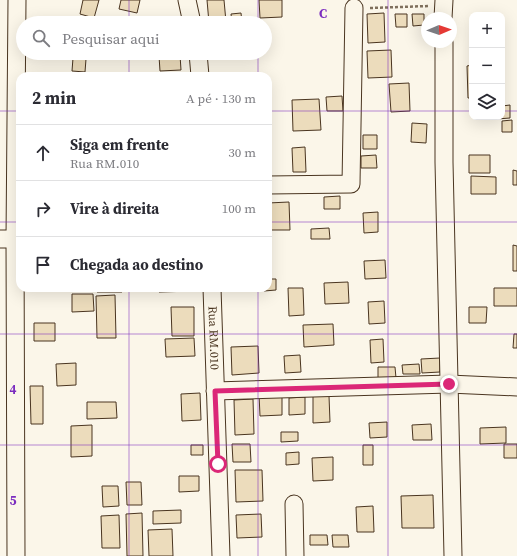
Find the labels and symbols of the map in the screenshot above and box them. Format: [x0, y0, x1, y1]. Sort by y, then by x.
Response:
text: C [319, 5, 327, 22]
north arrow [421, 12, 457, 48]
street label: Rua RM.010 [205, 306, 223, 370]
route end [440, 375, 458, 393]
text: 4 [9, 381, 17, 398]
route start [209, 455, 227, 473]
text: 5 [9, 492, 17, 509]

